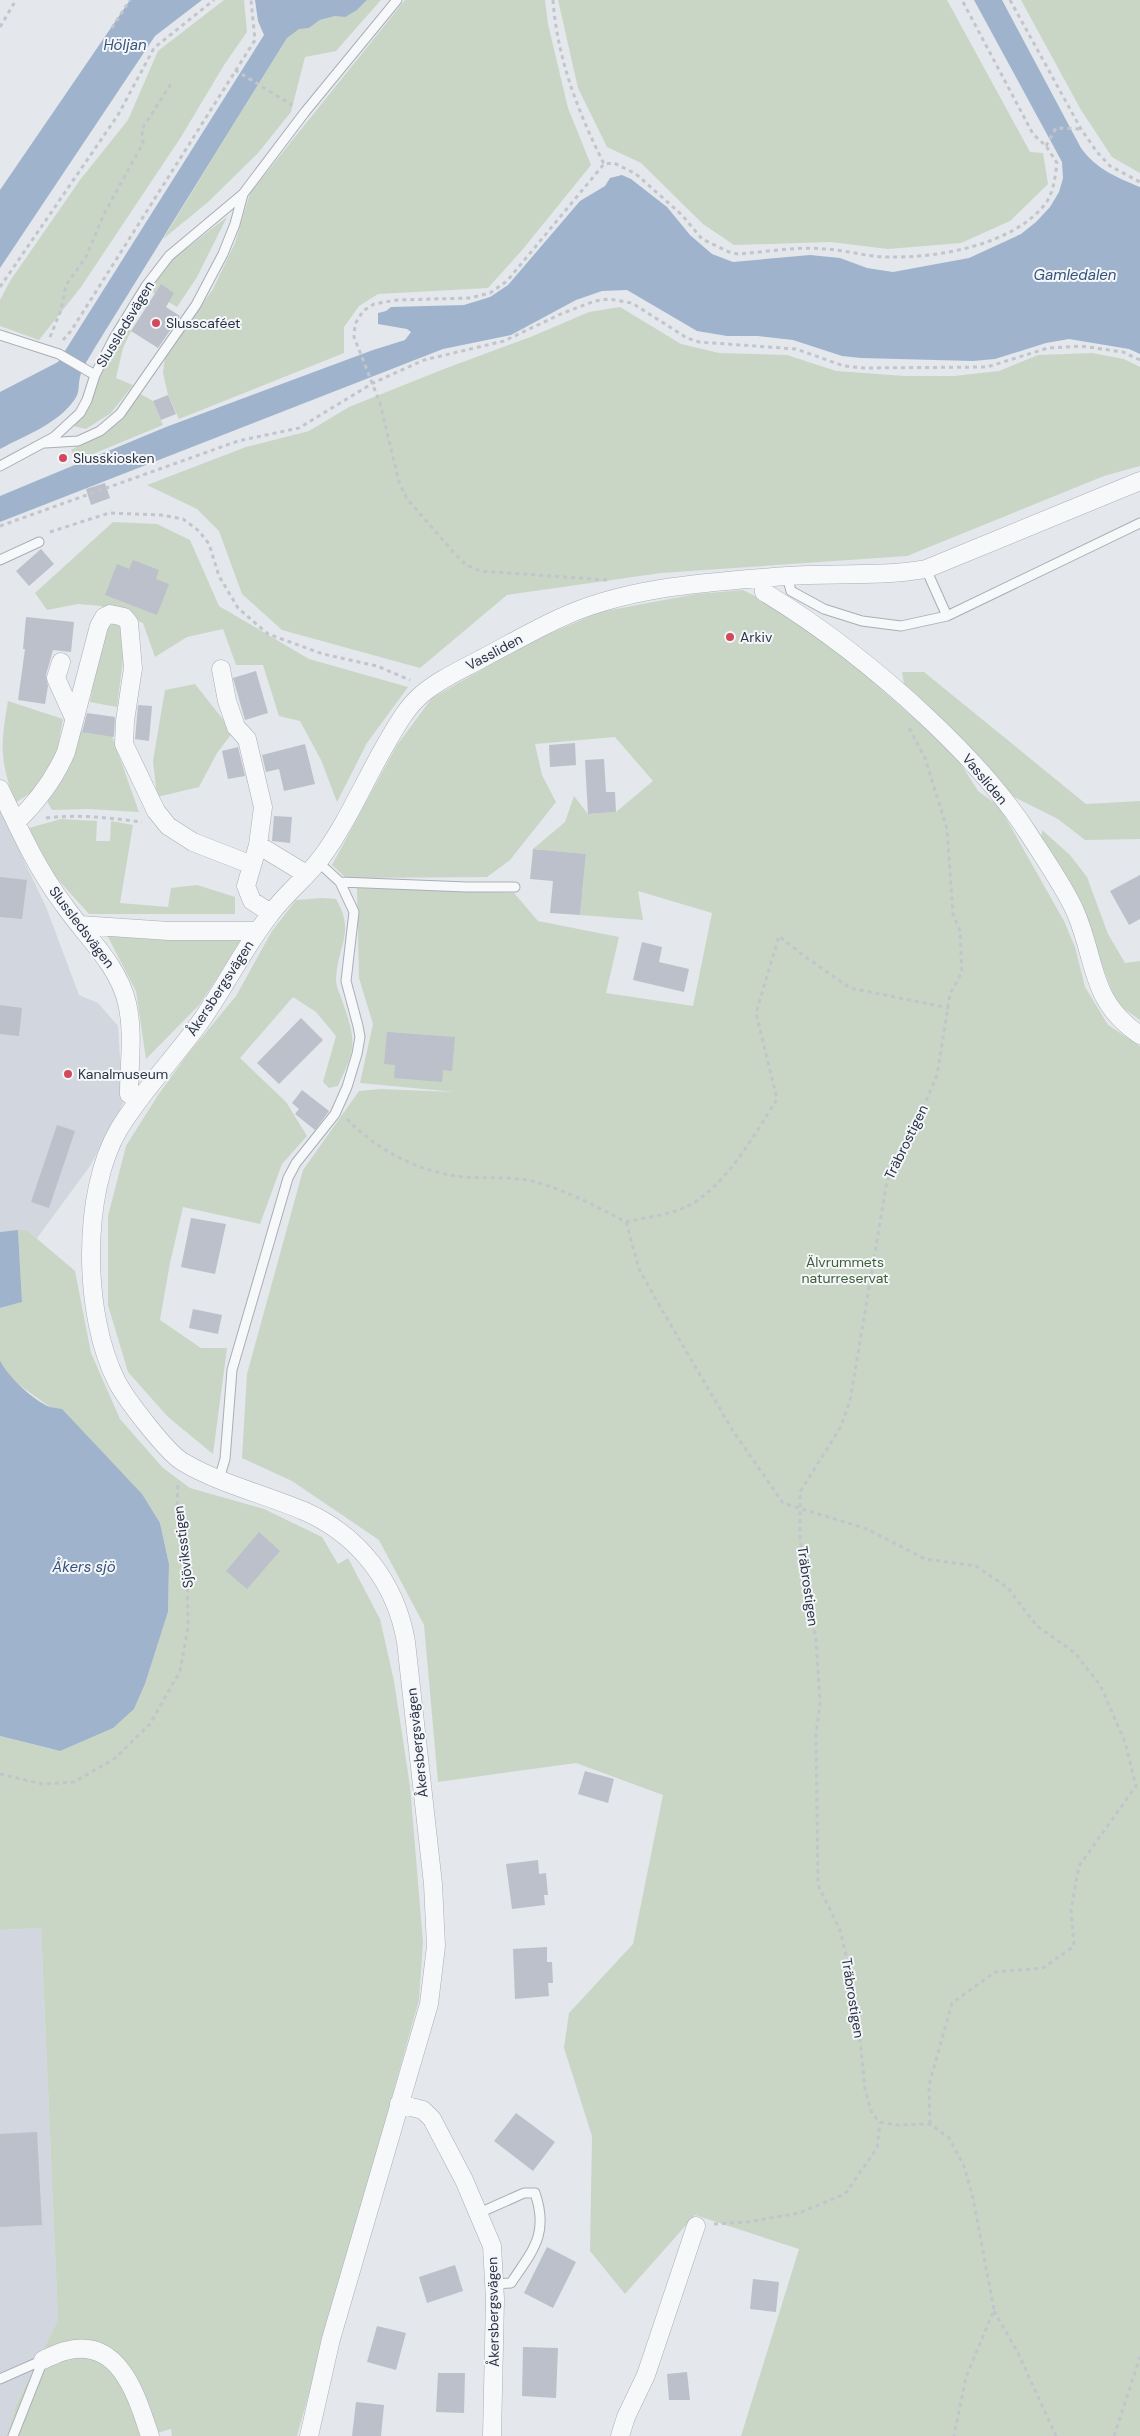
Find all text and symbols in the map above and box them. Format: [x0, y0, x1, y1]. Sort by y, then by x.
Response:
water label: Höljan [103, 35, 147, 55]
water label: Gamledalen [1034, 265, 1117, 285]
street label: Slussledsvägen [92, 277, 158, 371]
place label: Slusscaféet [166, 314, 241, 332]
marker: Slusscaféet [150, 317, 162, 329]
place label: Slusskiosken [73, 449, 155, 467]
marker: Slusskiosken [57, 452, 69, 464]
place label: Arkiv [740, 628, 773, 646]
street label: Vassliden [463, 630, 525, 674]
marker: Arkiv [724, 631, 736, 643]
street label: Vassliden [958, 750, 1012, 808]
street label: Slussledsvägen [45, 882, 119, 972]
street label: Åkersbergsvägen [182, 937, 258, 1039]
place label: Kanalmuseum [78, 1065, 168, 1083]
marker: Kanalmuseum [62, 1068, 74, 1080]
street label: Träbrostigen [880, 1102, 932, 1182]
park label: Älvrummets naturreservat [801, 1253, 889, 1287]
street label: Sjöviksstigen [169, 1505, 197, 1589]
street label: Träbrostigen [793, 1545, 823, 1627]
water label: Åkers sjö [51, 1557, 116, 1577]
street label: Åkersbergsvägen [402, 1687, 432, 1799]
street label: Träbrostigen [838, 1957, 868, 2039]
street label: Åkersbergsvägen [483, 2257, 503, 2367]

